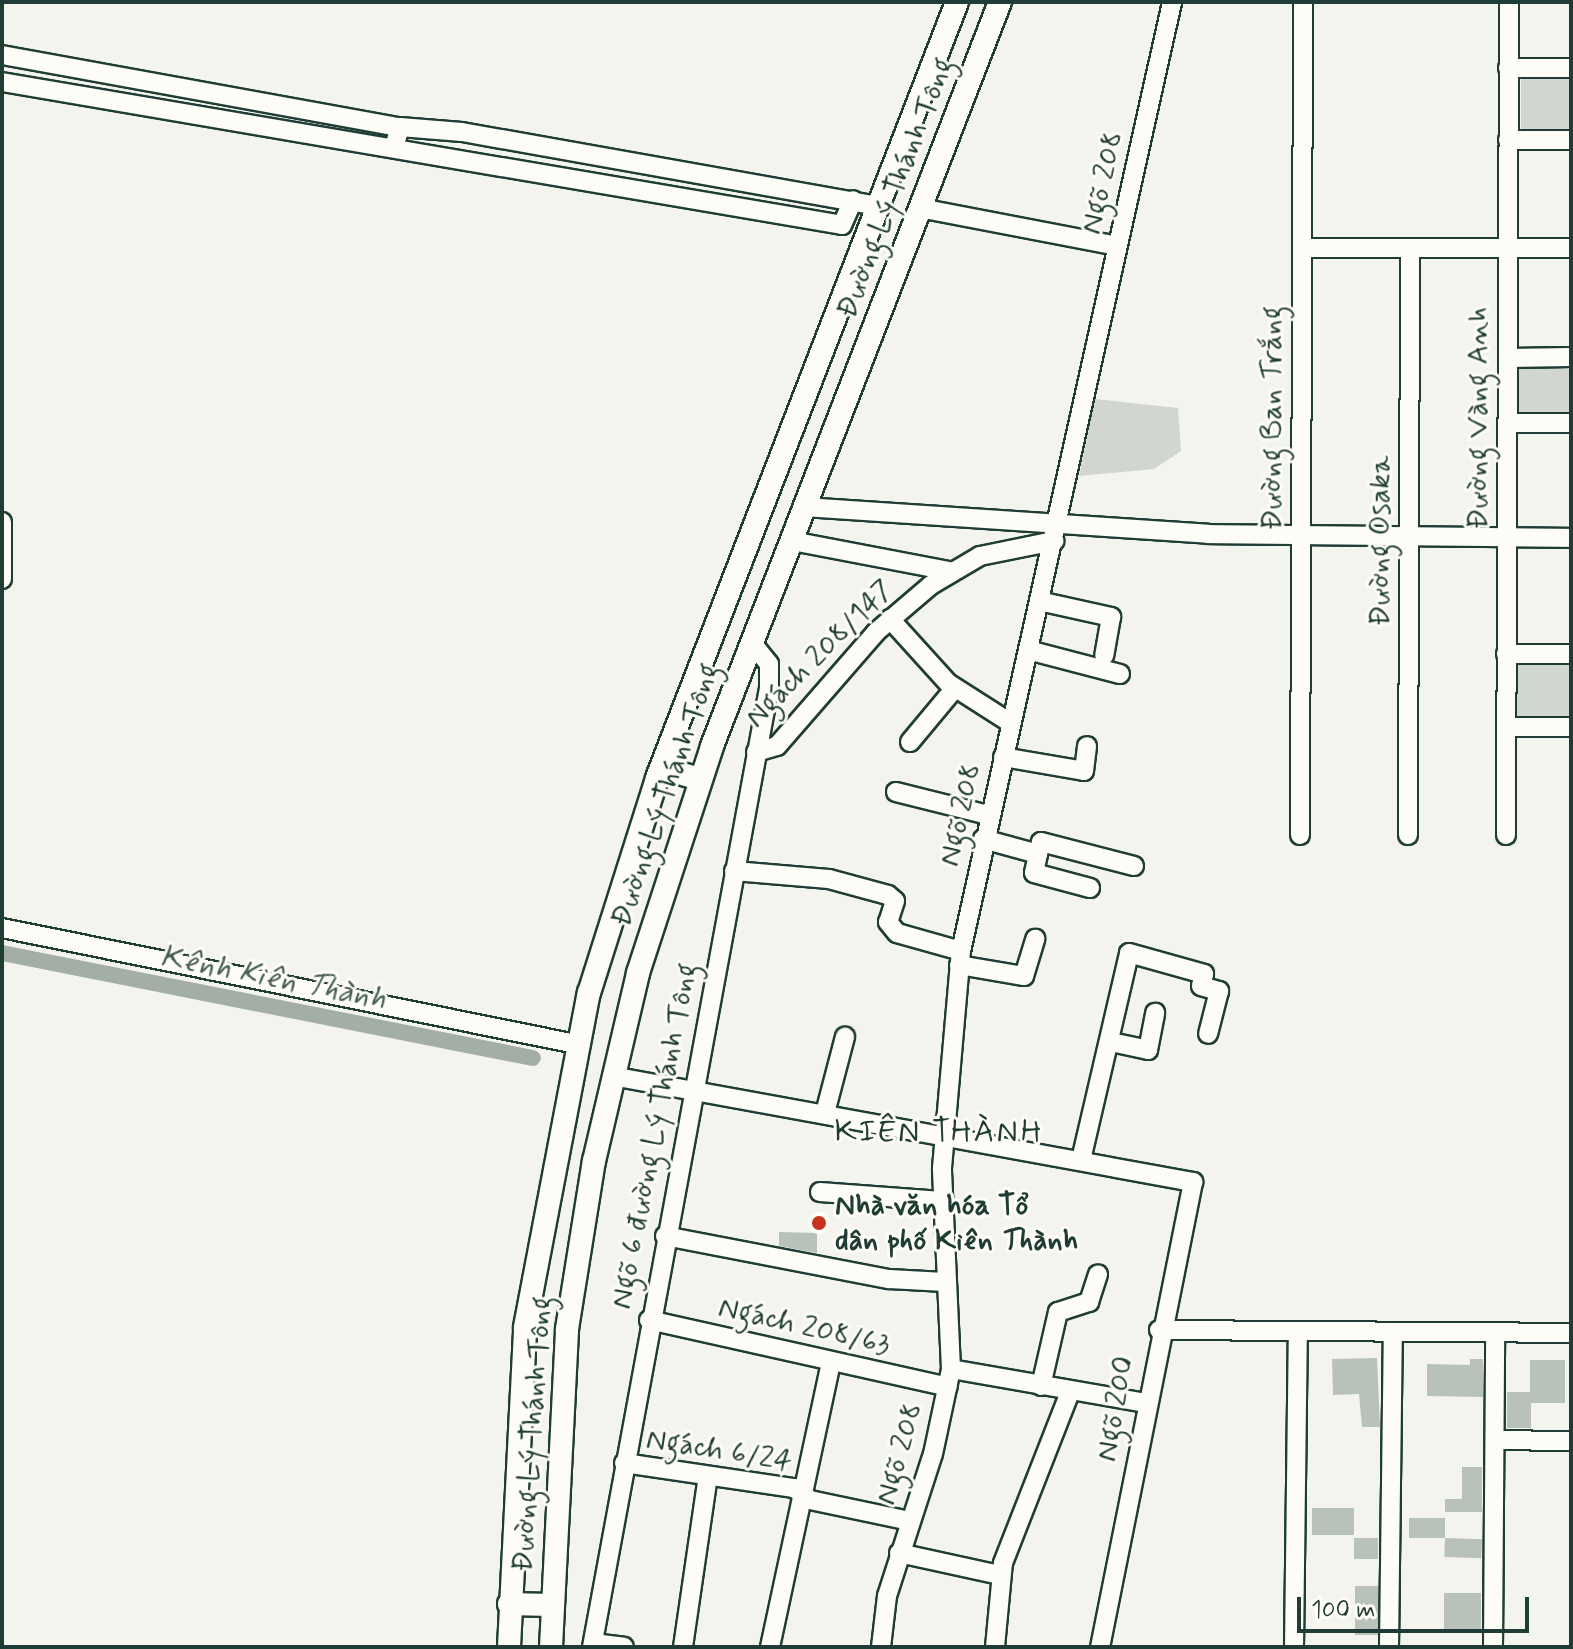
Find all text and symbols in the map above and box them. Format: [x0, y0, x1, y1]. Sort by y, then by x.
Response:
street label: Đường Lý Thánh Tông [830, 53, 962, 323]
street label: Ngõ 208 [1074, 128, 1132, 238]
street label: Đường Ban Trắng [1255, 308, 1291, 528]
street label: Đường Vàng Anh [1461, 312, 1497, 524]
street label: Đường Osaka [1363, 454, 1399, 628]
street label: Ngách 208/147 [738, 572, 902, 736]
street label: Đường Lý Thánh Tông [604, 659, 728, 931]
street label: Ngõ 208 [932, 760, 990, 870]
water label: Kênh Kiên Thành [156, 937, 390, 1019]
street label: Ngõ 6 đường Lý Thánh Tông [604, 961, 706, 1311]
district label: KIÊN THÀNH [838, 1113, 1040, 1151]
place label: Nhà văn hóa Tổ dân phố Kiên Thành [835, 1188, 1077, 1258]
marker: Nhà văn hóa Tổ dân phố Kiên Thành [810, 1214, 828, 1232]
street label: Ngách 208/63 [715, 1290, 893, 1364]
street label: Đường Lý Thánh Tông [505, 1296, 561, 1572]
street label: Ngõ 200 [1089, 1354, 1143, 1464]
street label: Ngõ 208 [868, 1399, 932, 1509]
street label: Ngách 6/24 [644, 1422, 794, 1480]
scale bar [1301, 1581, 1533, 1631]
text: 100 m [1311, 1595, 1375, 1626]

